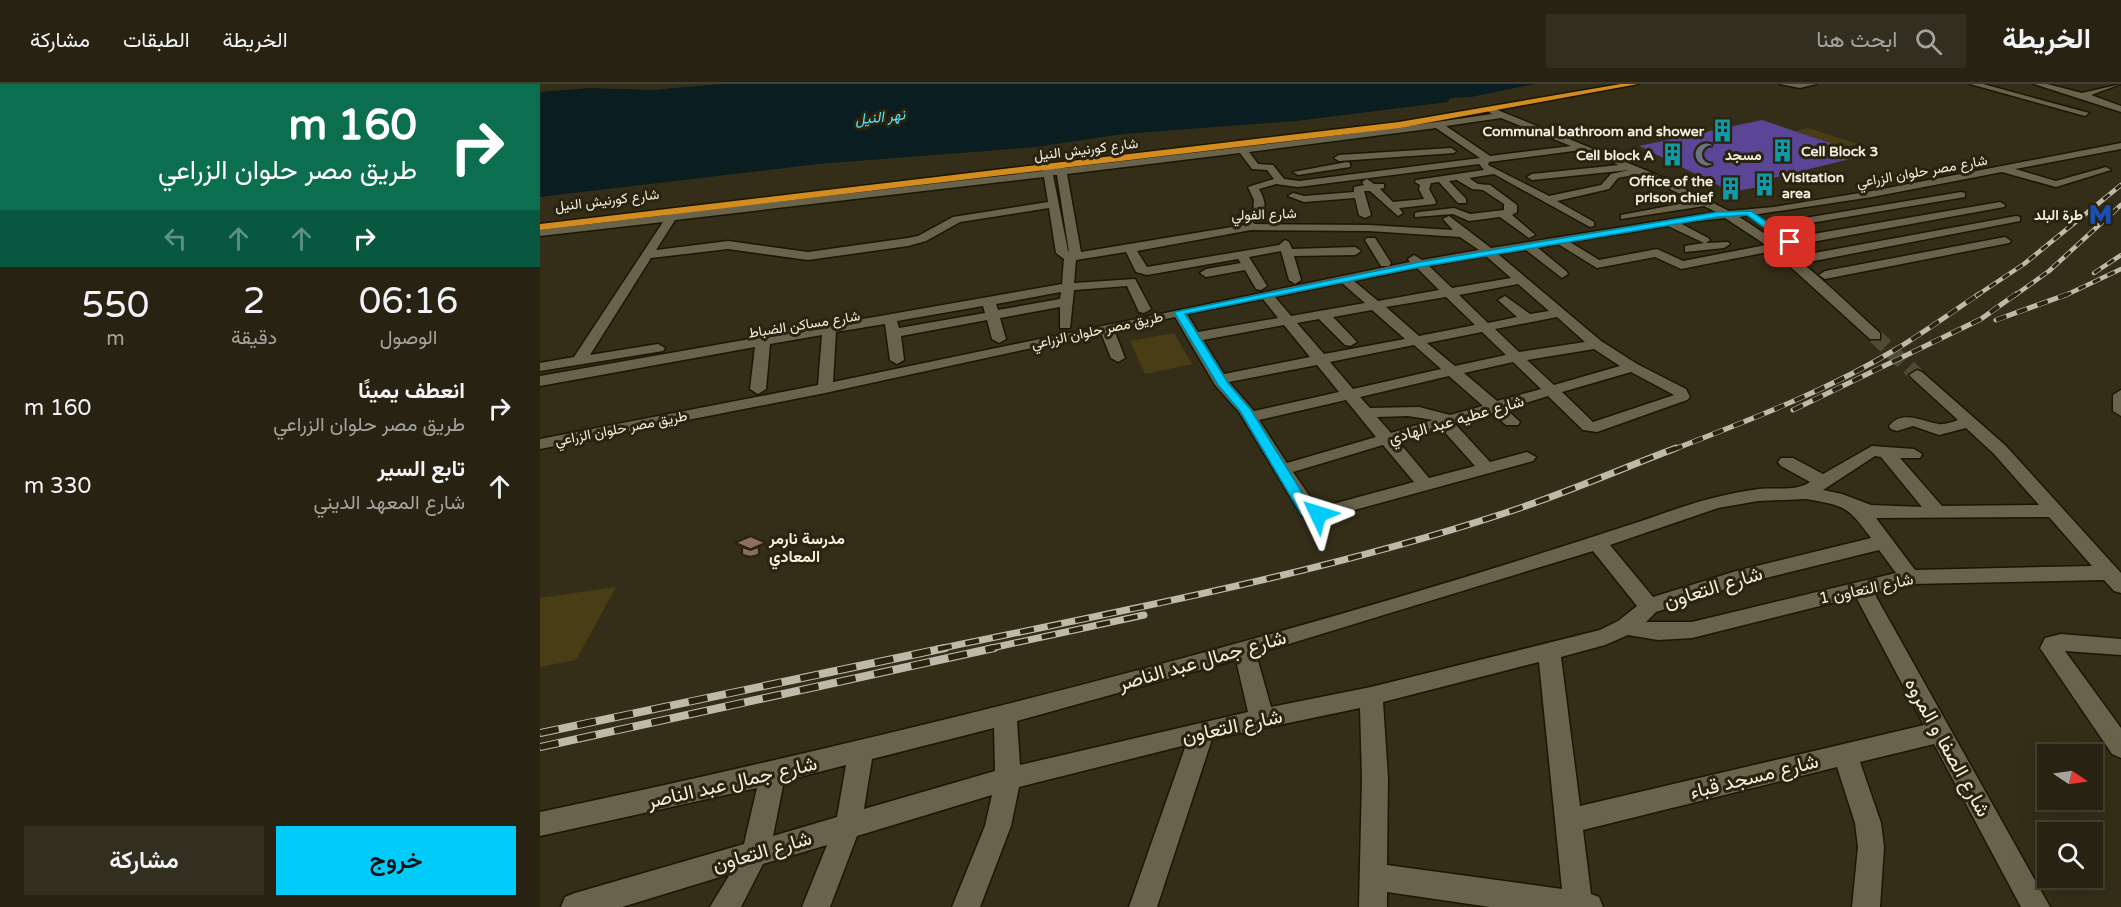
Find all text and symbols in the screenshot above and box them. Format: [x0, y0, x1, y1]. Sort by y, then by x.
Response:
search box [1546, 14, 1966, 68]
text: الخريطة [2002, 22, 2091, 56]
icon: search [1912, 25, 1945, 58]
text: ابحث هنا [1816, 27, 1897, 53]
text: مشاركة [30, 28, 90, 53]
text: الطبقات [123, 28, 190, 53]
text: الخريطة [223, 28, 288, 53]
text: 160 m [288, 100, 417, 151]
water label: نهر النيل [854, 105, 907, 129]
icon: right [438, 108, 516, 186]
building icon: Communal bathroom and shower [1709, 118, 1735, 144]
place label: Communal bathroom and shower [1482, 123, 1705, 140]
street label: شارع كورنيش النيل [1033, 135, 1139, 166]
building icon: Cell Block 3 [1770, 138, 1796, 164]
building icon: Cell block A [1659, 142, 1685, 168]
mosque icon: مسجد [1694, 142, 1720, 168]
place label: Cell Block 3 [1801, 143, 1878, 160]
place label: Cell block A [1576, 147, 1655, 164]
place label: مسجد [1725, 147, 1762, 164]
street label: شارع مصر حلوان الزراعي [1855, 152, 1989, 194]
text: طريق مصر حلوان الزراعي [158, 154, 417, 187]
place label: Visitation area [1782, 169, 1844, 202]
building icon: Visitation area [1751, 172, 1777, 198]
place label: Office of the prison chief [1629, 173, 1714, 206]
building icon: Office of the prison chief [1718, 176, 1744, 202]
street label: شارع كورنيش النيل [554, 186, 660, 217]
metro station icon: طرة البلد [2088, 202, 2114, 228]
street label: شارع الفولي [1231, 205, 1297, 227]
place label: طرة البلد [2034, 207, 2083, 224]
pin [1764, 216, 1815, 267]
icon: left [159, 222, 192, 255]
icon: ahead [222, 222, 255, 255]
icon: ahead [285, 222, 318, 255]
icon: right [348, 222, 381, 255]
icon: arrive [1773, 225, 1806, 258]
text: 2 [243, 280, 265, 323]
text: 06:16 [359, 280, 458, 323]
text: 550 [82, 284, 149, 327]
street label: شارع مساكن الضباط [747, 307, 861, 344]
street label: طريق مصر حلوان الزراعي [1030, 308, 1165, 356]
text: دقيقة [231, 326, 277, 350]
text: الوصول [380, 326, 437, 350]
text: m [106, 327, 125, 351]
text: انعطف يمينًا [358, 378, 465, 404]
street label: شارع عطيه عبد الهادي [1386, 391, 1527, 452]
icon: right [483, 392, 516, 425]
text: 160 m [24, 395, 91, 421]
street label: طريق مصر حلوان الزراعي [554, 407, 689, 453]
text: طريق مصر حلوان الزراعي [273, 413, 465, 437]
text: تابع السير [377, 456, 465, 482]
icon: ahead [483, 470, 516, 503]
text: 330 m [24, 473, 91, 499]
position arrow [1286, 482, 1350, 546]
text: شارع المعهد الديني [313, 491, 465, 515]
place label: مدرسة نارمر المعادي [768, 529, 845, 570]
school or university icon: مدرسة نارمر المعادي [738, 534, 764, 560]
street label: شارع التعاون [1661, 562, 1766, 615]
street label: شارع التعاون 1 [1817, 569, 1915, 610]
street label: شارع جمال عبد الناصر [1115, 626, 1289, 698]
street label: شارع الصفا و المروه [1898, 674, 1995, 822]
street label: شارع التعاون [1180, 705, 1285, 750]
north arrow [2037, 744, 2103, 810]
map controls [2037, 744, 2103, 888]
street label: شارع مسجد قباء [1687, 749, 1821, 806]
street label: شارع جمال عبد الناصر [644, 752, 820, 815]
button: search [2037, 822, 2103, 888]
button: مشاركة [24, 826, 264, 895]
button: خروج [276, 826, 516, 895]
street label: شارع التعاون [710, 826, 815, 879]

